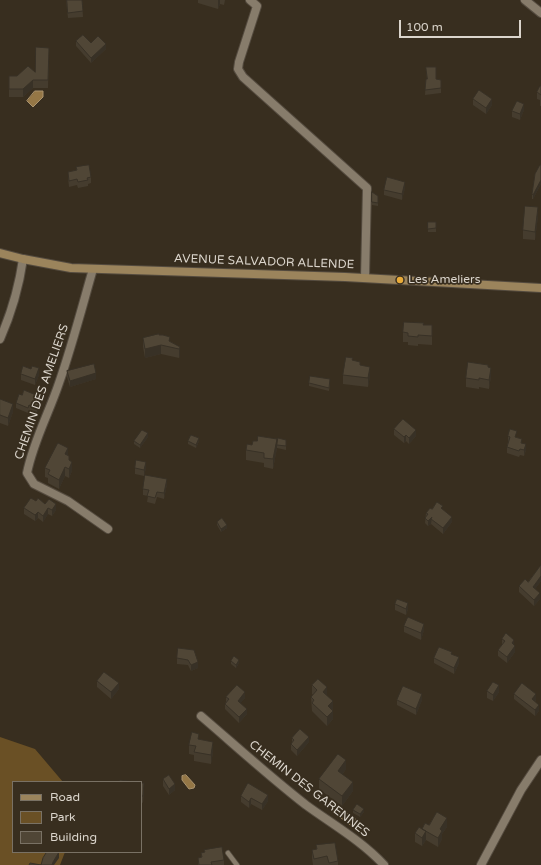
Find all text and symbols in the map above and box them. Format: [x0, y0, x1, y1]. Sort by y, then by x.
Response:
scale bar [401, 12, 523, 38]
text: 100 m [406, 20, 443, 34]
street label: AVENUE SALVADOR ALLENDE [174, 252, 354, 272]
place label: Les Ameliers [408, 273, 480, 287]
marker: Les Ameliers [395, 275, 405, 285]
street label: CHEMIN DES AMELIERS [12, 322, 72, 462]
street label: CHEMIN DES GARENNES [246, 738, 372, 840]
legend [12, 781, 142, 853]
text: Road [50, 790, 80, 804]
text: Park [50, 810, 76, 824]
text: Building [50, 830, 97, 844]

